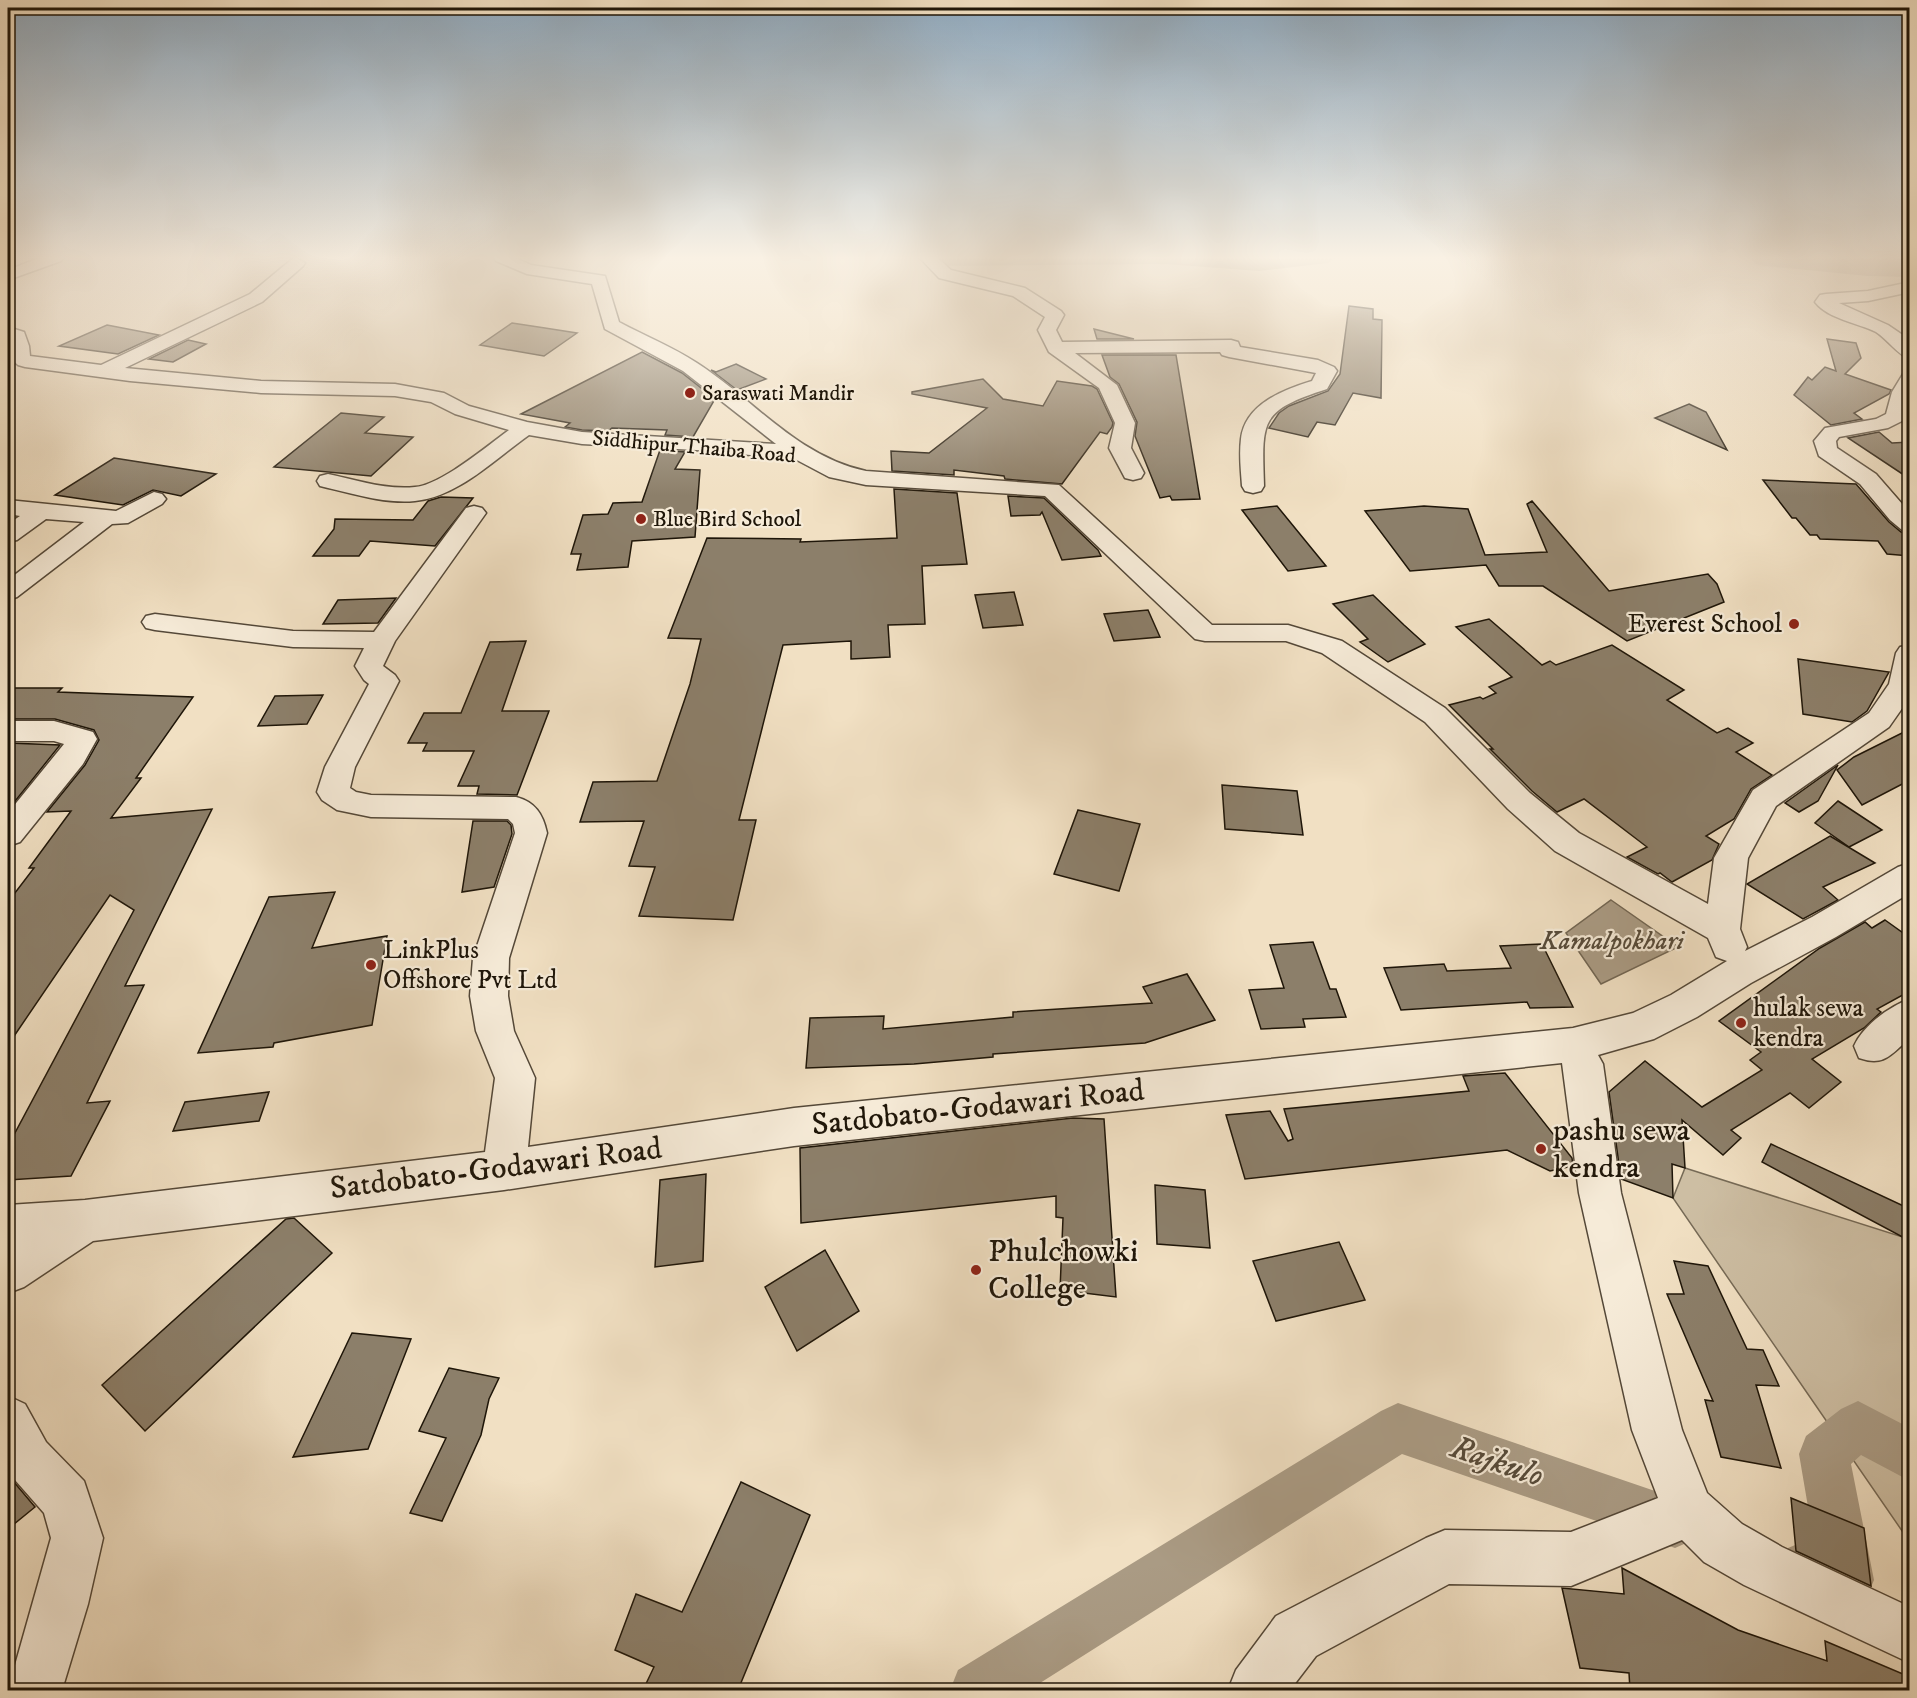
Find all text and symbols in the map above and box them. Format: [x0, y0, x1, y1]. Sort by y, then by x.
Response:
place label: Saraswati Mandir [702, 380, 855, 407]
marker: Saraswati Mandir [683, 386, 697, 400]
street label: Siddhipur Thaiba Road [591, 425, 797, 469]
place label: Blue Bird School [653, 506, 802, 533]
marker: Blue Bird School [634, 512, 648, 526]
place label: Everest School [1628, 608, 1782, 641]
marker: Everest School [1787, 617, 1801, 631]
water label: Kamalpokhari [1539, 924, 1686, 958]
place label: LinkPlus Offshore Pvt Ltd [383, 934, 557, 997]
marker: LinkPlus Offshore Pvt Ltd [364, 958, 378, 972]
place label: hulak sewa kendra [1753, 992, 1863, 1055]
marker: hulak sewa kendra [1734, 1016, 1748, 1030]
street label: Satdobato-Godawari Road [810, 1071, 1146, 1145]
place label: pashu sewa kendra [1552, 1111, 1691, 1188]
street label: Satdobato-Godawari Road [328, 1129, 664, 1209]
marker: pashu sewa kendra [1534, 1142, 1548, 1156]
place label: Phulchowki College [988, 1232, 1138, 1309]
marker: Phulchowki College [969, 1263, 983, 1277]
water label: Rajkulo [1444, 1427, 1549, 1497]

